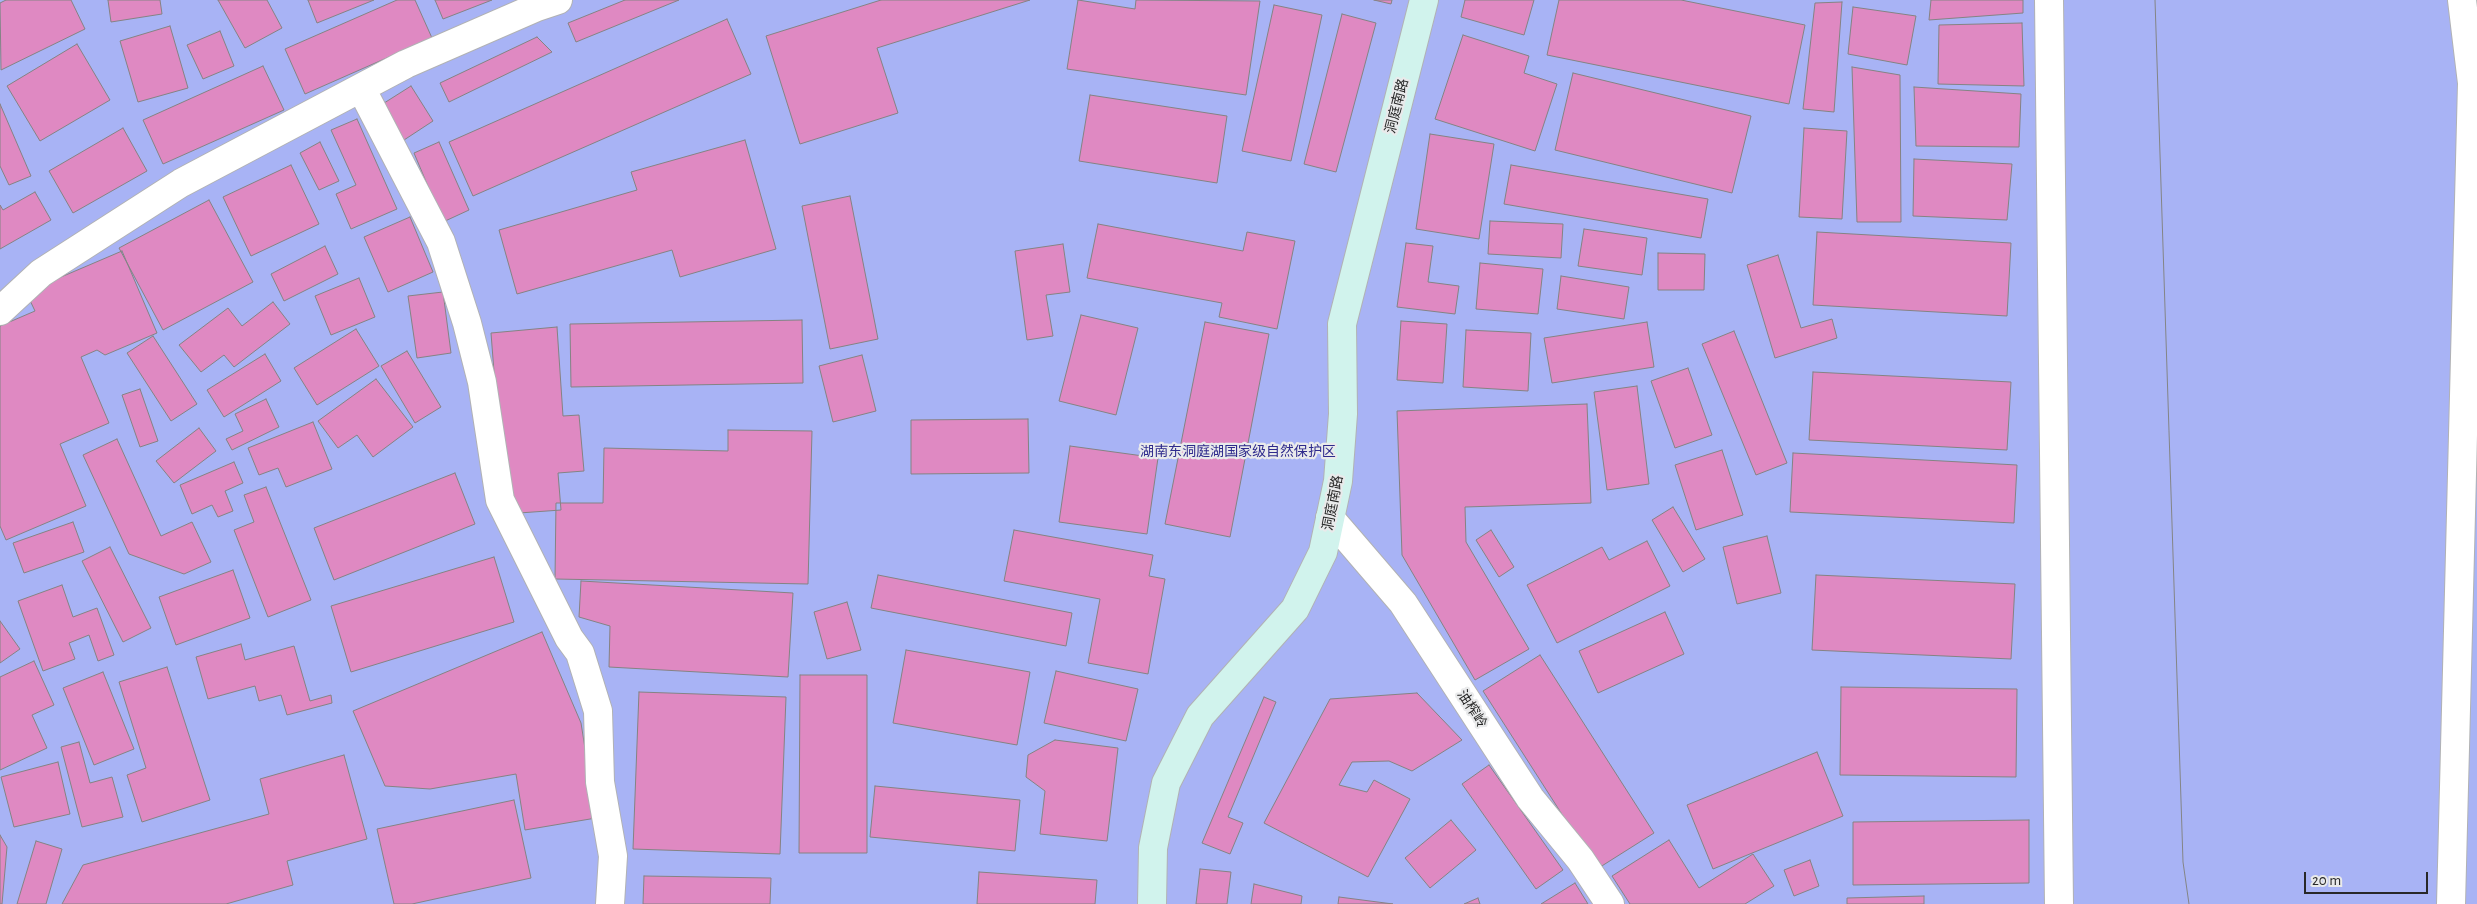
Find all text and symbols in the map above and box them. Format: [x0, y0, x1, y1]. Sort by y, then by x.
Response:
street label: 洞庭南路 [1382, 77, 1412, 135]
park label: 湖南东洞庭湖国家级自然保护区 [1140, 444, 1336, 460]
street label: 洞庭南路 [1319, 474, 1347, 532]
street label: 油榨岭 [1454, 687, 1490, 731]
scale bar [2307, 862, 2431, 894]
text: 20 m [2312, 873, 2341, 888]

